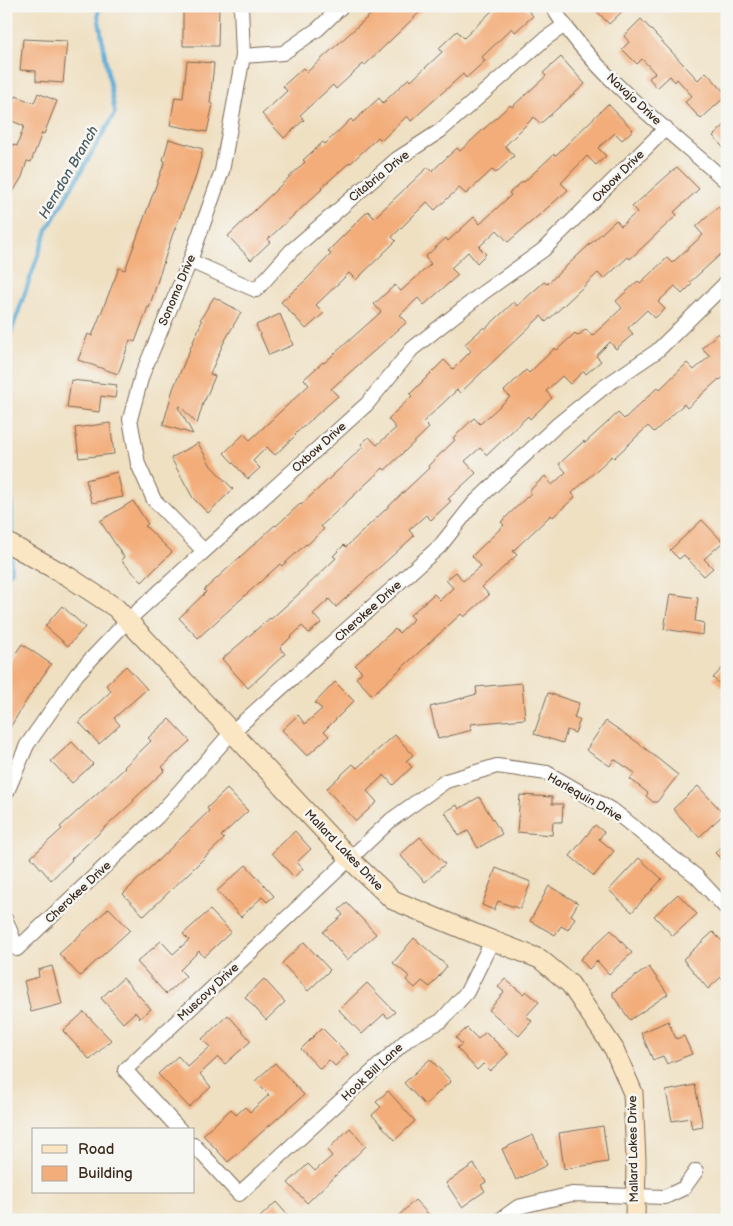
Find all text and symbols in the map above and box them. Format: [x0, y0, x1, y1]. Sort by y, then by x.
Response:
street label: Navajo Drive [603, 70, 664, 129]
water label: Herndon Branch [35, 123, 102, 222]
street label: Citabria Drive [346, 147, 413, 205]
street label: Oxbow Drive [589, 147, 648, 206]
street label: Sonoma Drive [156, 252, 199, 328]
street label: Oxbow Drive [289, 419, 350, 476]
street label: Cherokee Drive [332, 578, 405, 645]
street label: Harlequin Drive [544, 770, 625, 825]
street label: Mallard Lakes Drive [301, 807, 386, 894]
street label: Cherokee Drive [42, 858, 114, 927]
street label: Muscovy Drive [175, 960, 242, 1025]
street label: Hook Bill Lane [339, 1040, 406, 1105]
street label: Mallard Lakes Drive [625, 1095, 642, 1203]
legend [32, 1128, 195, 1194]
text: Road [78, 1140, 114, 1159]
text: Building [78, 1164, 133, 1183]

